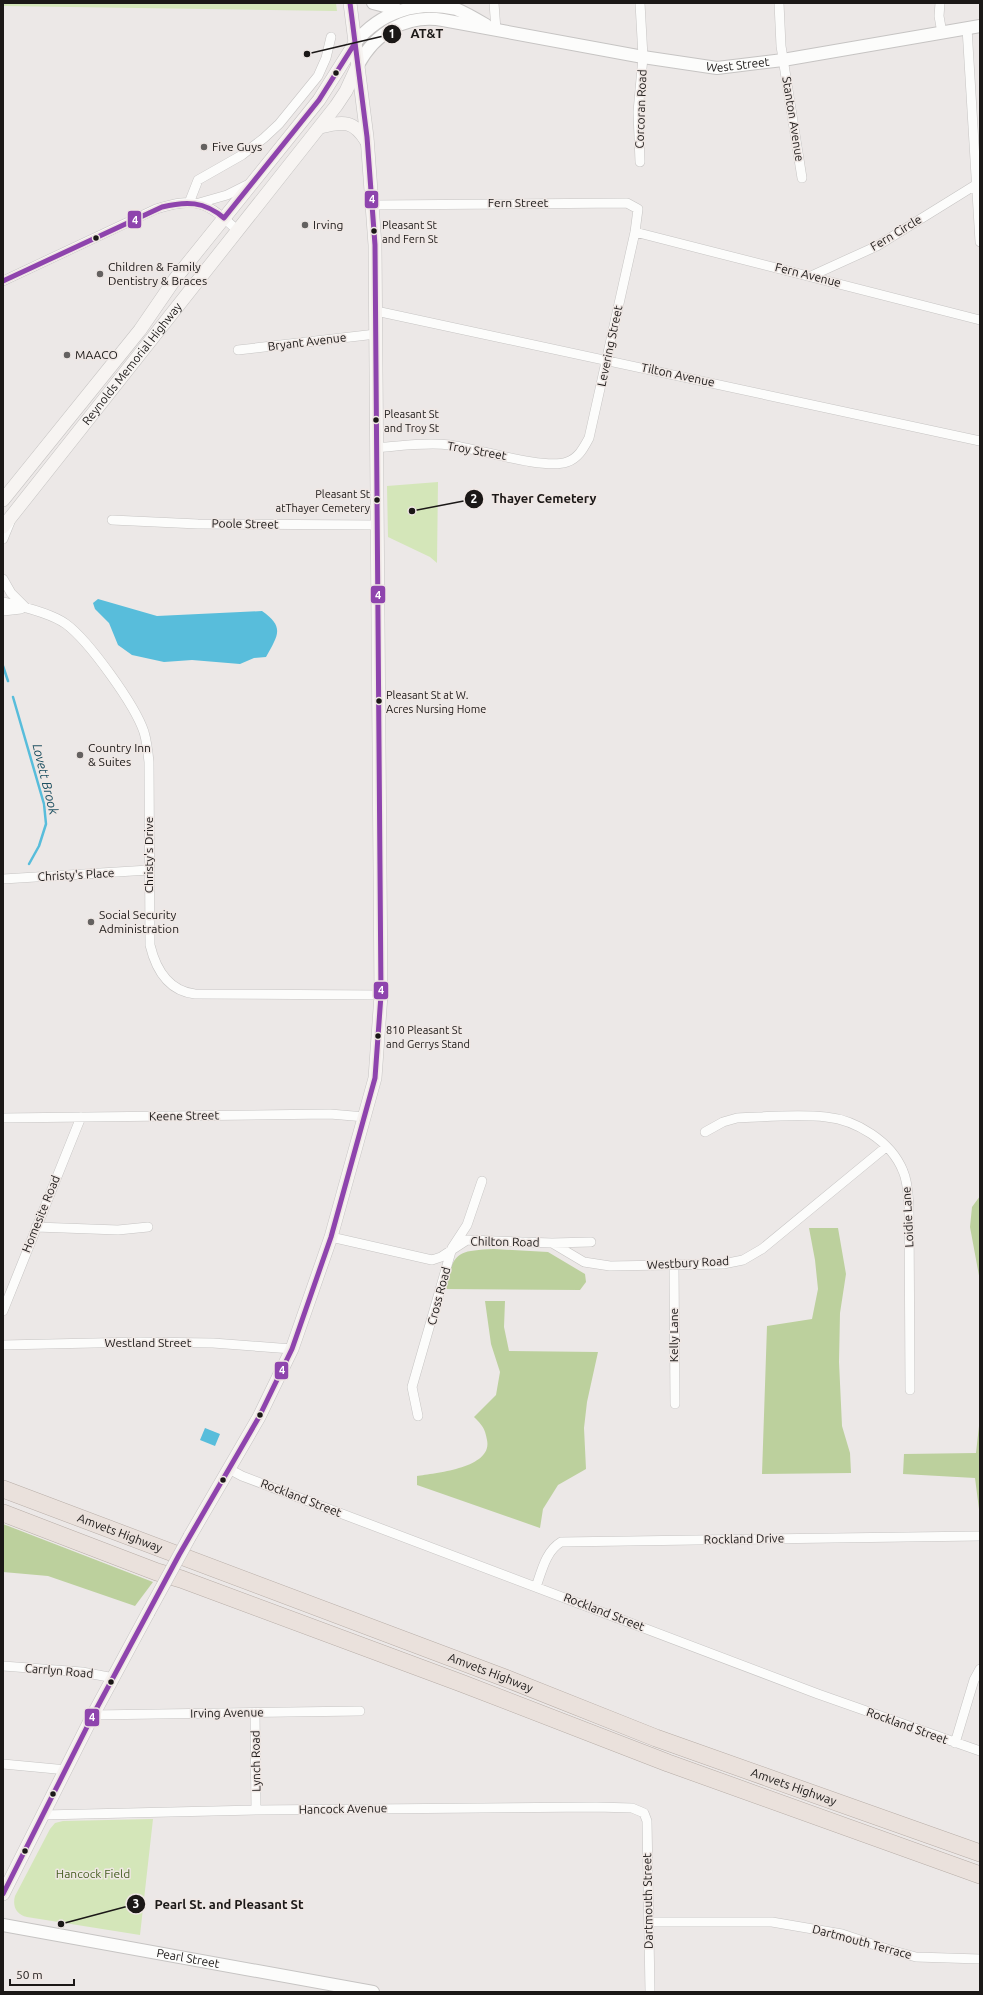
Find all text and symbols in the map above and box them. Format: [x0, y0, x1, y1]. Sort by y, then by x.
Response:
callout: AT&T [382, 21, 451, 46]
text: AT&T [411, 26, 444, 40]
text: 1 [389, 27, 395, 40]
street label: West Street [705, 55, 770, 74]
unlabelled marker [331, 68, 341, 78]
street label: Corcoran Road [633, 69, 648, 149]
street label: Stanton Avenue [780, 76, 807, 162]
place label: Five Guys [212, 140, 262, 153]
marker: Five Guys [199, 142, 209, 152]
line badge: 4 [364, 190, 379, 209]
text: 4 [369, 193, 375, 205]
street label: Fern Street [488, 196, 549, 209]
line badge: 4 [127, 210, 142, 229]
street label: Fern Circle [868, 212, 924, 253]
text: 4 [132, 214, 138, 226]
place label: Irving [313, 218, 343, 231]
place label: Pleasant St and Fern St [382, 219, 438, 245]
marker: Irving [300, 220, 310, 230]
marker: Pleasant St and Fern St [369, 226, 379, 236]
unlabelled marker [91, 233, 101, 243]
place label: Children & Family Dentistry & Braces [108, 260, 207, 287]
street label: Fern Avenue [774, 260, 842, 289]
marker: Children & Family Dentistry & Braces [95, 269, 105, 279]
street label: Reynolds Memorial Highway [79, 300, 184, 427]
street label: Levering Street [595, 304, 625, 388]
street label: Bryant Avenue [267, 330, 347, 353]
place label: MAACO [75, 348, 118, 361]
marker: MAACO [62, 350, 72, 360]
street label: Tilton Avenue [640, 360, 716, 389]
place label: Pleasant St and Troy St [384, 408, 440, 434]
marker: Pleasant St and Troy St [371, 415, 381, 425]
street label: Troy Street [446, 439, 508, 462]
callout: Thayer Cemetery [464, 486, 605, 511]
place label: Pleasant St atThayer Cemetery [275, 488, 371, 514]
text: Thayer Cemetery [492, 491, 597, 505]
text: 2 [471, 492, 478, 505]
marker: Pleasant St atThayer Cemetery [372, 495, 382, 505]
street label: Poole Street [211, 516, 279, 531]
line badge: 4 [370, 585, 386, 604]
text: 4 [375, 589, 381, 601]
place label: Pleasant St at W. Acres Nursing Home [386, 689, 486, 715]
marker: Pleasant St at W. Acres Nursing Home [374, 696, 384, 706]
place label: Country Inn & Suites [88, 741, 151, 768]
water label: Lovett Brook [30, 742, 62, 816]
marker: Country Inn & Suites [75, 750, 85, 760]
street label: Christy's Drive [142, 817, 155, 893]
street label: Christy's Place [37, 866, 115, 883]
place label: Social Security Administration [99, 908, 179, 935]
marker: Social Security Administration [86, 917, 96, 927]
line badge: 4 [373, 981, 389, 1000]
text: 4 [378, 984, 384, 996]
place label: 810 Pleasant St and Gerrys Stand [386, 1024, 470, 1050]
marker: 810 Pleasant St and Gerrys Stand [373, 1031, 383, 1041]
street label: Keene Street [149, 1108, 219, 1123]
street label: Homesite Road [19, 1173, 62, 1254]
street label: Loidie Lane [899, 1186, 916, 1248]
street label: Chilton Road [470, 1234, 540, 1249]
street label: Westbury Road [647, 1254, 729, 1271]
street label: Cross Road [425, 1265, 453, 1326]
street label: Kelly Lane [667, 1308, 680, 1362]
street label: Westland Street [105, 1336, 192, 1349]
line badge: 4 [274, 1361, 289, 1380]
text: 4 [279, 1364, 285, 1376]
unlabelled marker [255, 1410, 265, 1420]
unlabelled marker [218, 1475, 228, 1485]
street label: Rockland Street [259, 1476, 344, 1519]
street label: Amvets Highway [76, 1511, 165, 1555]
street label: Rockland Drive [704, 1531, 784, 1546]
street label: Rockland Street [562, 1590, 647, 1633]
street label: Amvets Highway [447, 1650, 535, 1695]
street label: Carrlyn Road [24, 1661, 94, 1680]
unlabelled marker [106, 1677, 116, 1687]
street label: Irving Avenue [190, 1705, 264, 1720]
street label: Rockland Street [865, 1705, 950, 1746]
line badge: 4 [84, 1708, 100, 1727]
text: 4 [89, 1711, 95, 1723]
street label: Lynch Road [248, 1730, 263, 1792]
street label: Amvets Highway [749, 1765, 838, 1808]
unlabelled marker [48, 1789, 58, 1799]
street label: Hancock Avenue [299, 1801, 387, 1816]
unlabelled marker [20, 1846, 30, 1856]
street label: Dartmouth Street [640, 1853, 655, 1949]
park label: Hancock Field [56, 1867, 130, 1880]
callout: Pearl St. and Pleasant St [126, 1892, 312, 1917]
text: 3 [133, 1897, 139, 1910]
text: Pearl St. and Pleasant St [154, 1897, 304, 1911]
street label: Dartmouth Terrace [811, 1922, 913, 1961]
street label: Pearl Street [156, 1946, 221, 1970]
scale bar [10, 1961, 74, 1987]
text: 50 m [16, 1968, 43, 1981]

